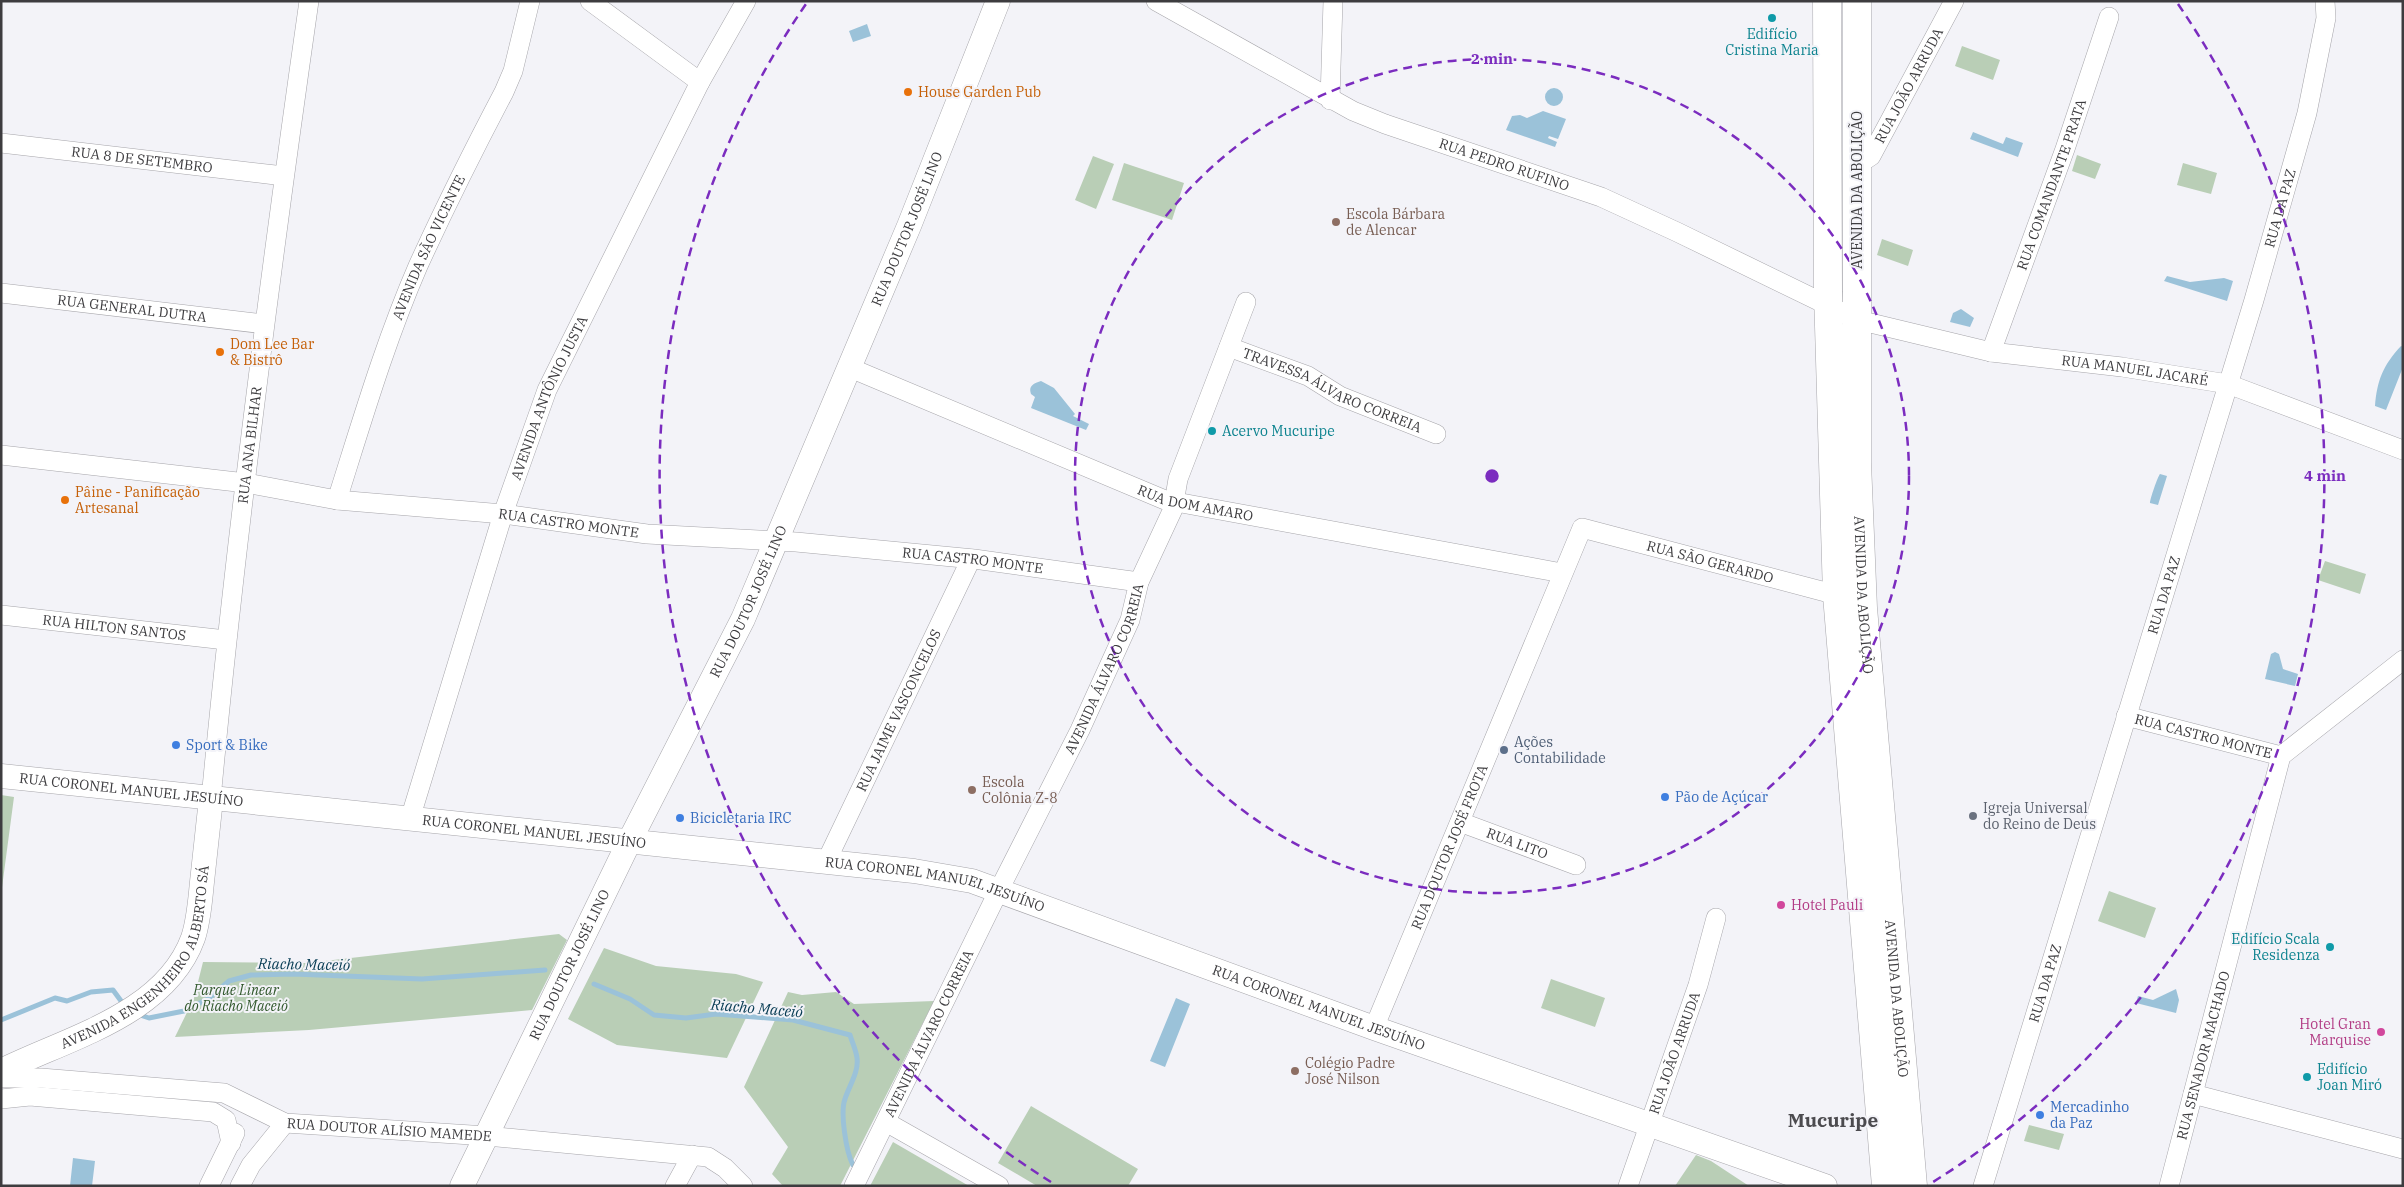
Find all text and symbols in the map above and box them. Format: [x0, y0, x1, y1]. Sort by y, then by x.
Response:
marker: Edifício Cristina Maria [1766, 12, 1778, 24]
street label: RUA JOÃO ARRUDA [1871, 24, 1947, 146]
place label: Edifício Cristina Maria [1725, 25, 1819, 59]
text: 2 min [1471, 49, 1513, 68]
place label: House Garden Pub [918, 83, 1041, 101]
marker: House Garden Pub [902, 86, 914, 98]
street label: RUA COMANDANTE PRATA [2013, 96, 2090, 273]
street label: AVENIDA DA ABOLIÇÃO [1848, 111, 1866, 269]
street label: RUA PEDRO RUFINO [1437, 134, 1572, 195]
street label: RUA 8 DE SETEMBRO [70, 142, 214, 177]
street label: RUA DOUTOR JOSÉ LINO [867, 149, 946, 309]
street label: RUA DA PAZ [2260, 167, 2300, 250]
street label: AVENIDA SÃO VICENTE [388, 172, 469, 322]
place label: Escola Bárbara de Alencar [1346, 205, 1445, 239]
marker: Escola Bárbara de Alencar [1330, 216, 1342, 228]
street label: RUA GENERAL DUTRA [56, 291, 208, 326]
street label: AVENIDA ANTÔNIO JUSTA [507, 312, 592, 482]
place label: Dom Lee Bar & Bistrô [230, 335, 315, 369]
street label: TRAVESSA ÁLVARO CORREIA [1240, 344, 1425, 437]
marker: Dom Lee Bar & Bistrô [214, 346, 226, 358]
street label: RUA MANUEL JACARÉ [2061, 351, 2210, 390]
street label: RUA ANA BILHAR [234, 385, 266, 505]
place label: Acervo Mucuripe [1222, 422, 1335, 440]
marker: Acervo Mucuripe [1206, 425, 1218, 437]
text: 4 min [2304, 466, 2346, 485]
centre of rings [1483, 467, 1501, 485]
street label: RUA DOM AMARO [1135, 481, 1255, 525]
place label: Pâine - Panificação Artesanal [75, 483, 200, 517]
marker: Pâine - Panificação Artesanal [59, 494, 71, 506]
street label: RUA CASTRO MONTE [497, 504, 640, 542]
street label: AVENIDA DA ABOLIÇÃO [1850, 515, 1878, 674]
street label: RUA DOUTOR JOSÉ LINO [706, 523, 790, 680]
street label: RUA SÃO GERARDO [1645, 536, 1775, 587]
street label: RUA CASTRO MONTE [902, 543, 1044, 578]
street label: RUA DA PAZ [2143, 554, 2184, 636]
street label: AVENIDA ÁLVARO CORREIA [1060, 581, 1147, 757]
street label: RUA HILTON SANTOS [42, 611, 187, 645]
street label: RUA JAIME VASCONCELOS [852, 626, 945, 795]
street label: RUA CASTRO MONTE [2133, 710, 2274, 762]
place label: Ações Contabilidade [1514, 733, 1606, 767]
place label: Sport & Bike [186, 736, 268, 754]
marker: Sport & Bike [170, 739, 182, 751]
marker: Ações Contabilidade [1498, 744, 1510, 756]
street label: RUA DOUTOR JOSÉ FROTA [1407, 762, 1492, 932]
street label: RUA CORONEL MANUEL JESUÍNO [18, 769, 244, 810]
place label: Escola Colônia Z-8 [982, 773, 1058, 807]
marker: Escola Colônia Z-8 [966, 784, 978, 796]
place label: Pão de Açúcar [1675, 788, 1769, 806]
marker: Pão de Açúcar [1659, 791, 1671, 803]
place label: Igreja Universal do Reino de Deus [1983, 799, 2096, 833]
place label: Bicicletaria IRC [690, 809, 792, 827]
marker: Igreja Universal do Reino de Deus [1967, 810, 1979, 822]
street label: RUA CORONEL MANUEL JESUÍNO [421, 811, 647, 852]
marker: Bicicletaria IRC [674, 812, 686, 824]
street label: RUA LITO [1484, 824, 1550, 863]
street label: RUA CORONEL MANUEL JESUÍNO [824, 853, 1047, 916]
street label: AVENIDA ENGENHEIRO ALBERTO SÁ [58, 864, 213, 1053]
street label: RUA DOUTOR JOSÉ LINO [525, 886, 614, 1043]
place label: Hotel Pauli [1791, 896, 1863, 914]
marker: Hotel Pauli [1775, 899, 1787, 911]
street label: AVENIDA DA ABOLIÇÃO [1881, 919, 1913, 1078]
place label: Edifício Scala Residenza [2231, 930, 2320, 964]
marker: Edifício Scala Residenza [2324, 941, 2336, 953]
street label: RUA DA PAZ [2025, 942, 2066, 1025]
street label: AVENIDA ÁLVARO CORREIA [880, 946, 978, 1120]
water label: Riacho Maceió [257, 954, 350, 974]
street label: RUA CORONEL MANUEL JESUÍNO [1210, 961, 1428, 1054]
street label: RUA SENADOR MACHADO [2172, 969, 2234, 1142]
park label: Parque Linear do Riacho Maceió [184, 981, 288, 1015]
street label: RUA JOÃO ARRUDA [1645, 989, 1704, 1116]
water label: Riacho Maceió [709, 994, 804, 1021]
place label: Hotel Gran Marquise [2299, 1015, 2371, 1049]
marker: Hotel Gran Marquise [2375, 1026, 2387, 1038]
place label: Colégio Padre José Nilson [1305, 1054, 1395, 1088]
place label: Edifício Joan Miró [2317, 1060, 2382, 1094]
marker: Colégio Padre José Nilson [1289, 1065, 1301, 1077]
marker: Edifício Joan Miró [2301, 1071, 2313, 1083]
place label: Mercadinho da Paz [2050, 1098, 2129, 1132]
district label: Mucuripe [1788, 1108, 1878, 1132]
marker: Mercadinho da Paz [2034, 1109, 2046, 1121]
street label: RUA DOUTOR ALÍSIO MAMEDE [286, 1114, 492, 1145]

